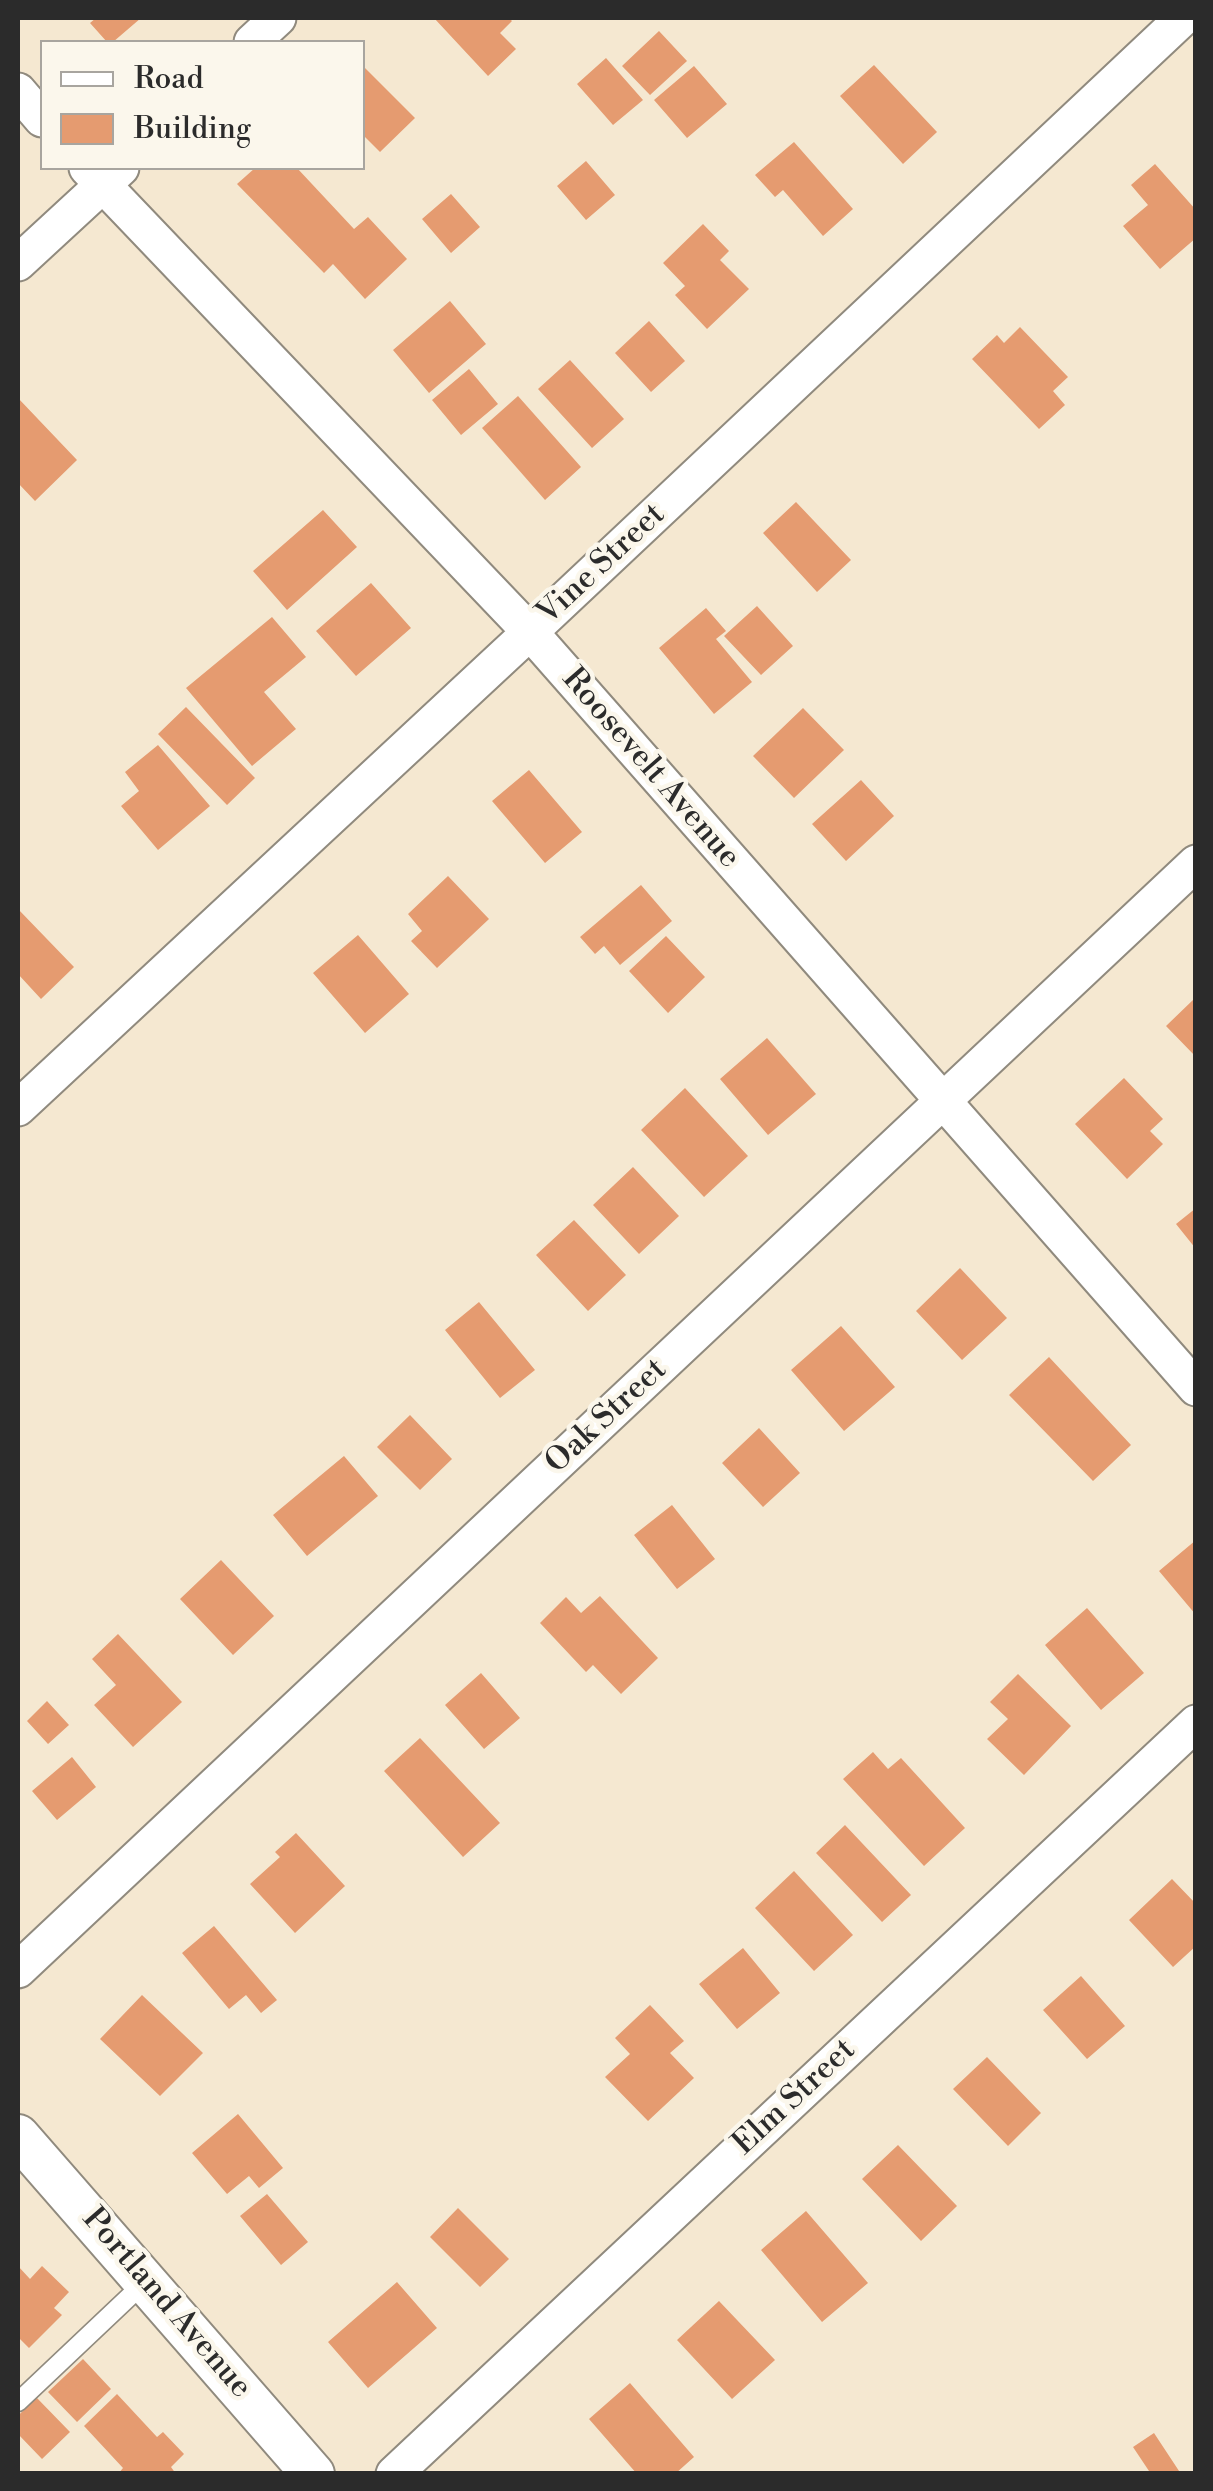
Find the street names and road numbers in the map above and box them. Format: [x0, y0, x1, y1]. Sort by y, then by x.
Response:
street label: Vine Street [530, 496, 674, 634]
street label: Roosevelt Avenue [553, 661, 747, 877]
street label: Oak Street [539, 1351, 675, 1483]
street label: Elm Street [726, 2032, 864, 2164]
street label: Portland Avenue [73, 2201, 259, 2407]

